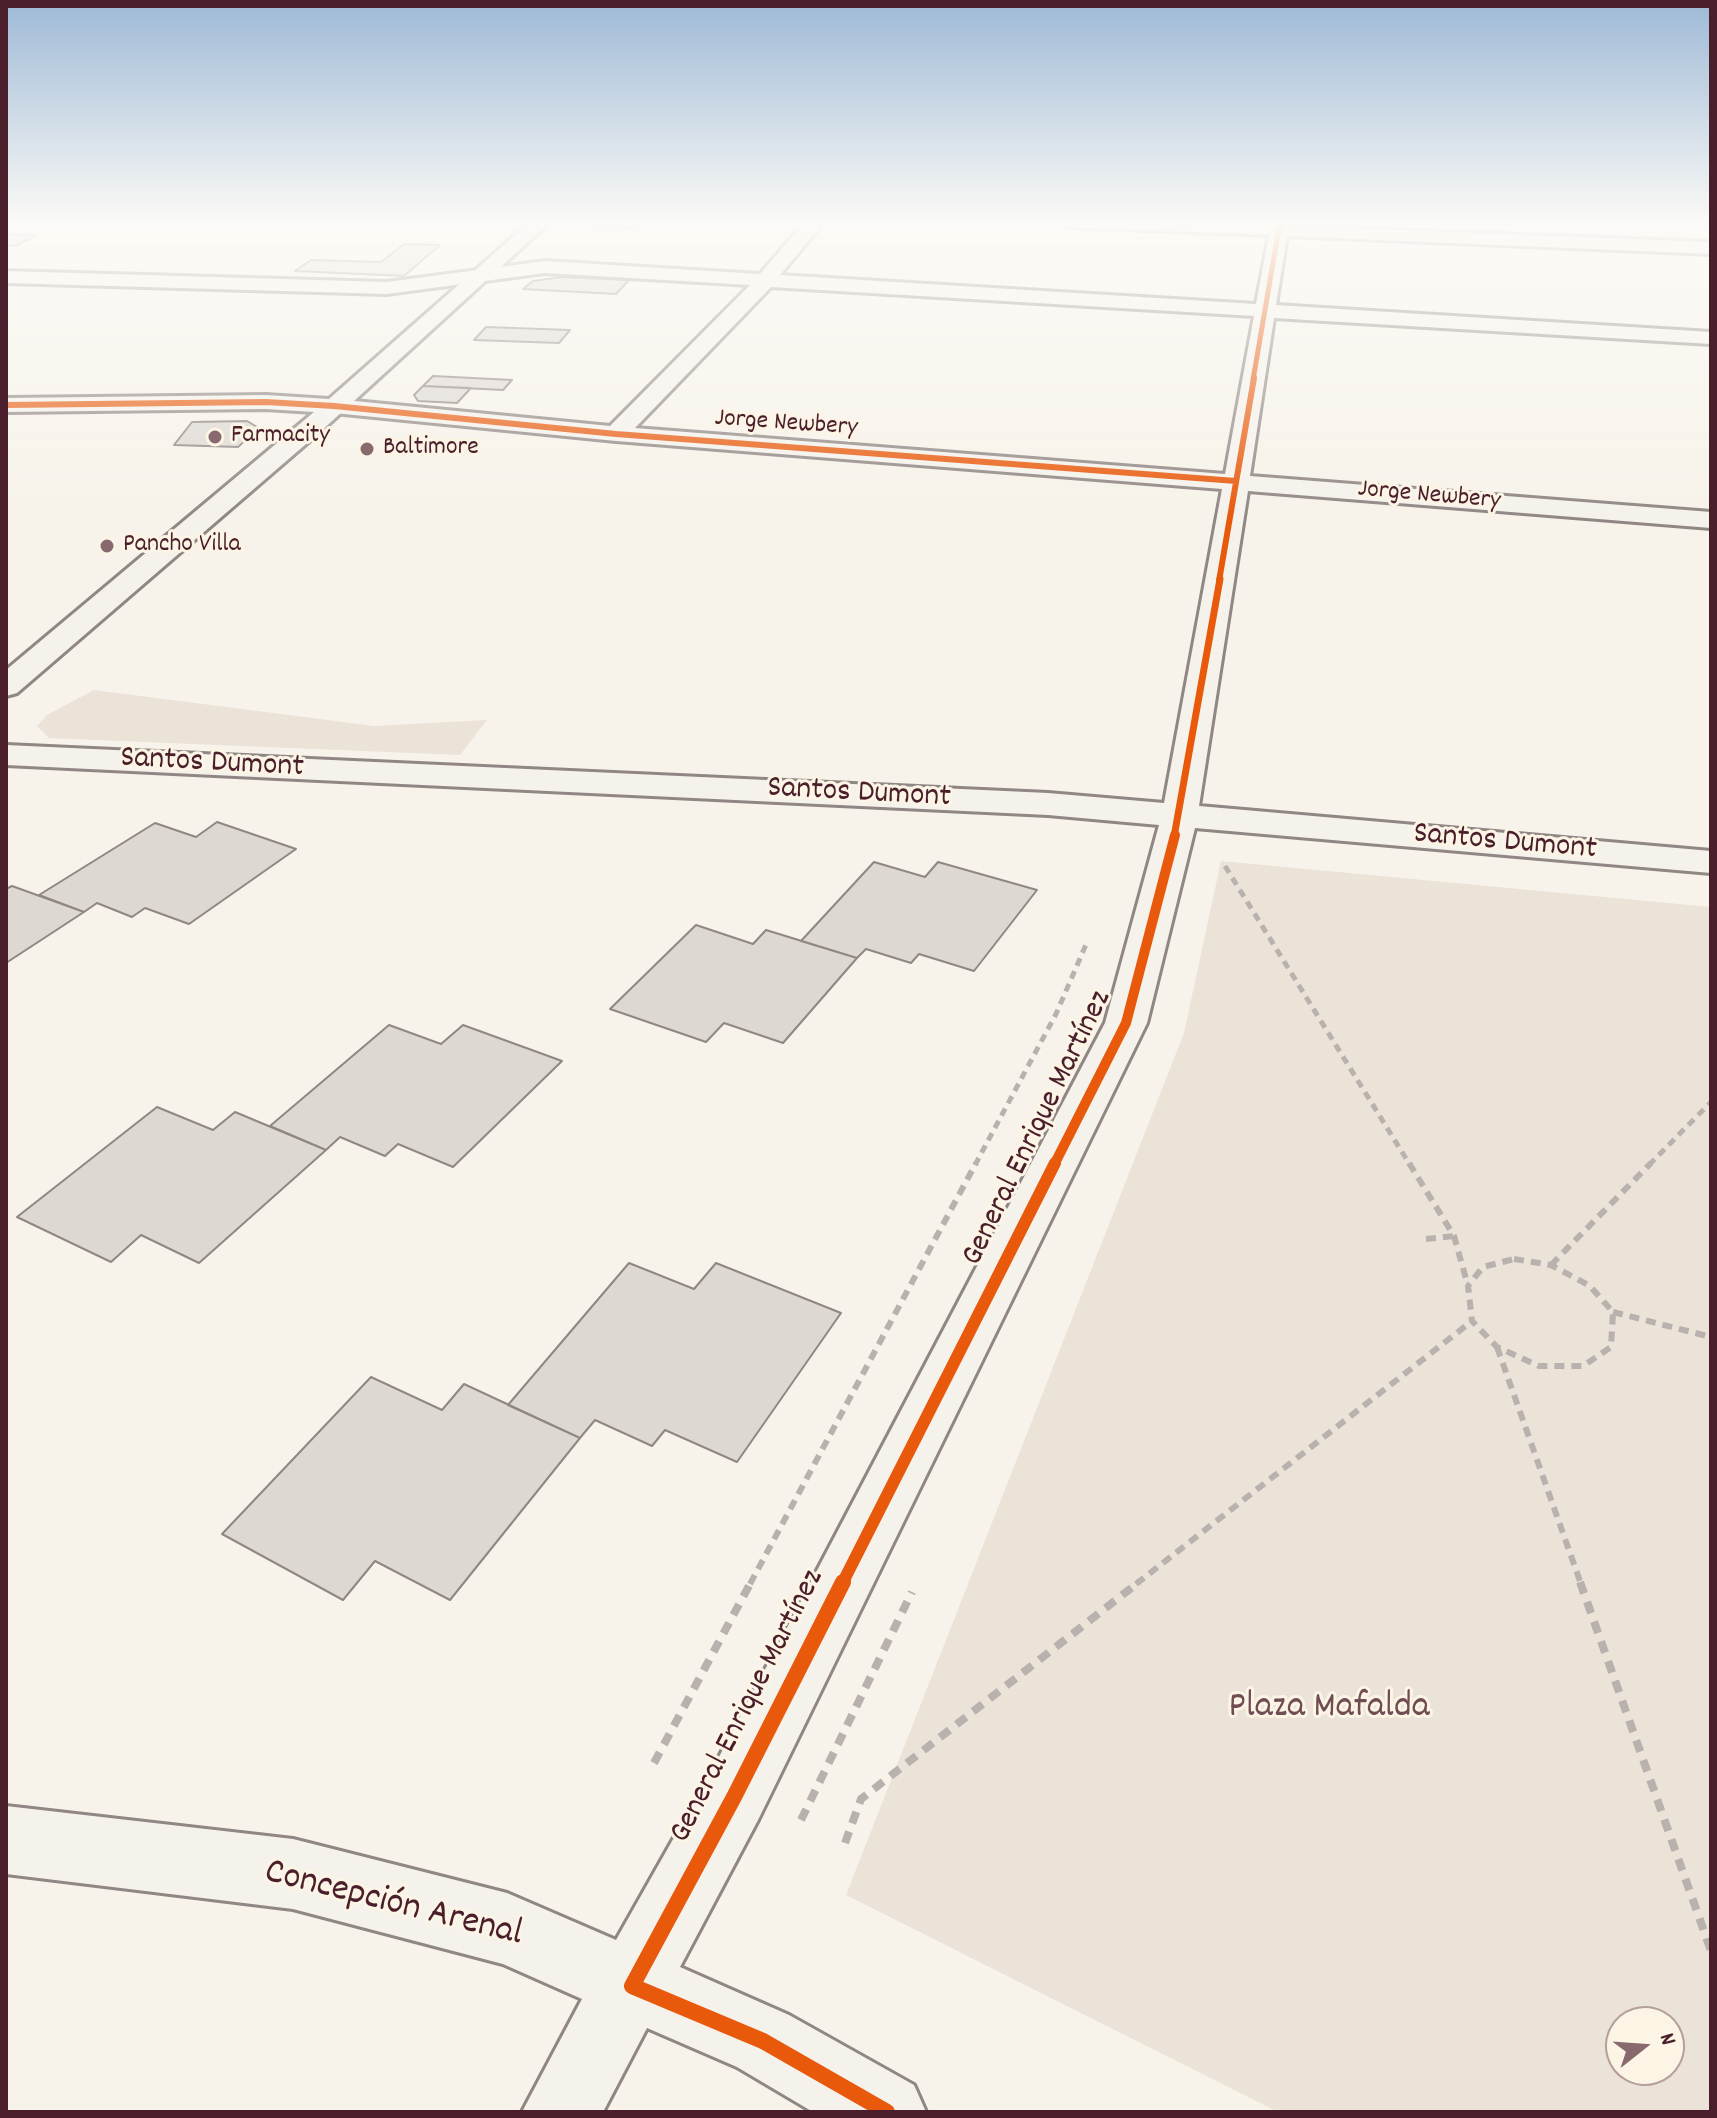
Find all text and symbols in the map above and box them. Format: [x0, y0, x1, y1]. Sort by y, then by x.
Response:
street label: Jorge Newbery [713, 404, 859, 446]
place label: Farmacity [231, 421, 330, 453]
marker: Farmacity [206, 428, 224, 446]
place label: Baltimore [383, 433, 479, 465]
marker: Baltimore [358, 440, 376, 458]
street label: Jorge Newbery [1356, 475, 1502, 519]
place label: Pancho Villa [123, 530, 241, 562]
marker: Pancho Villa [98, 537, 116, 555]
street label: Santos Dumont [119, 741, 305, 789]
street label: Santos Dumont [766, 771, 952, 819]
street label: Santos Dumont [1412, 817, 1598, 871]
street label: General Enrique Martínez [956, 985, 1122, 1273]
street label: General Enrique Martínez [663, 1564, 835, 1850]
park label: Plaza Mafalda [1228, 1687, 1430, 1733]
street label: Concepción Arenal [259, 1852, 527, 1960]
north arrow [1605, 2006, 1685, 2086]
text: N [1650, 2030, 1683, 2049]

